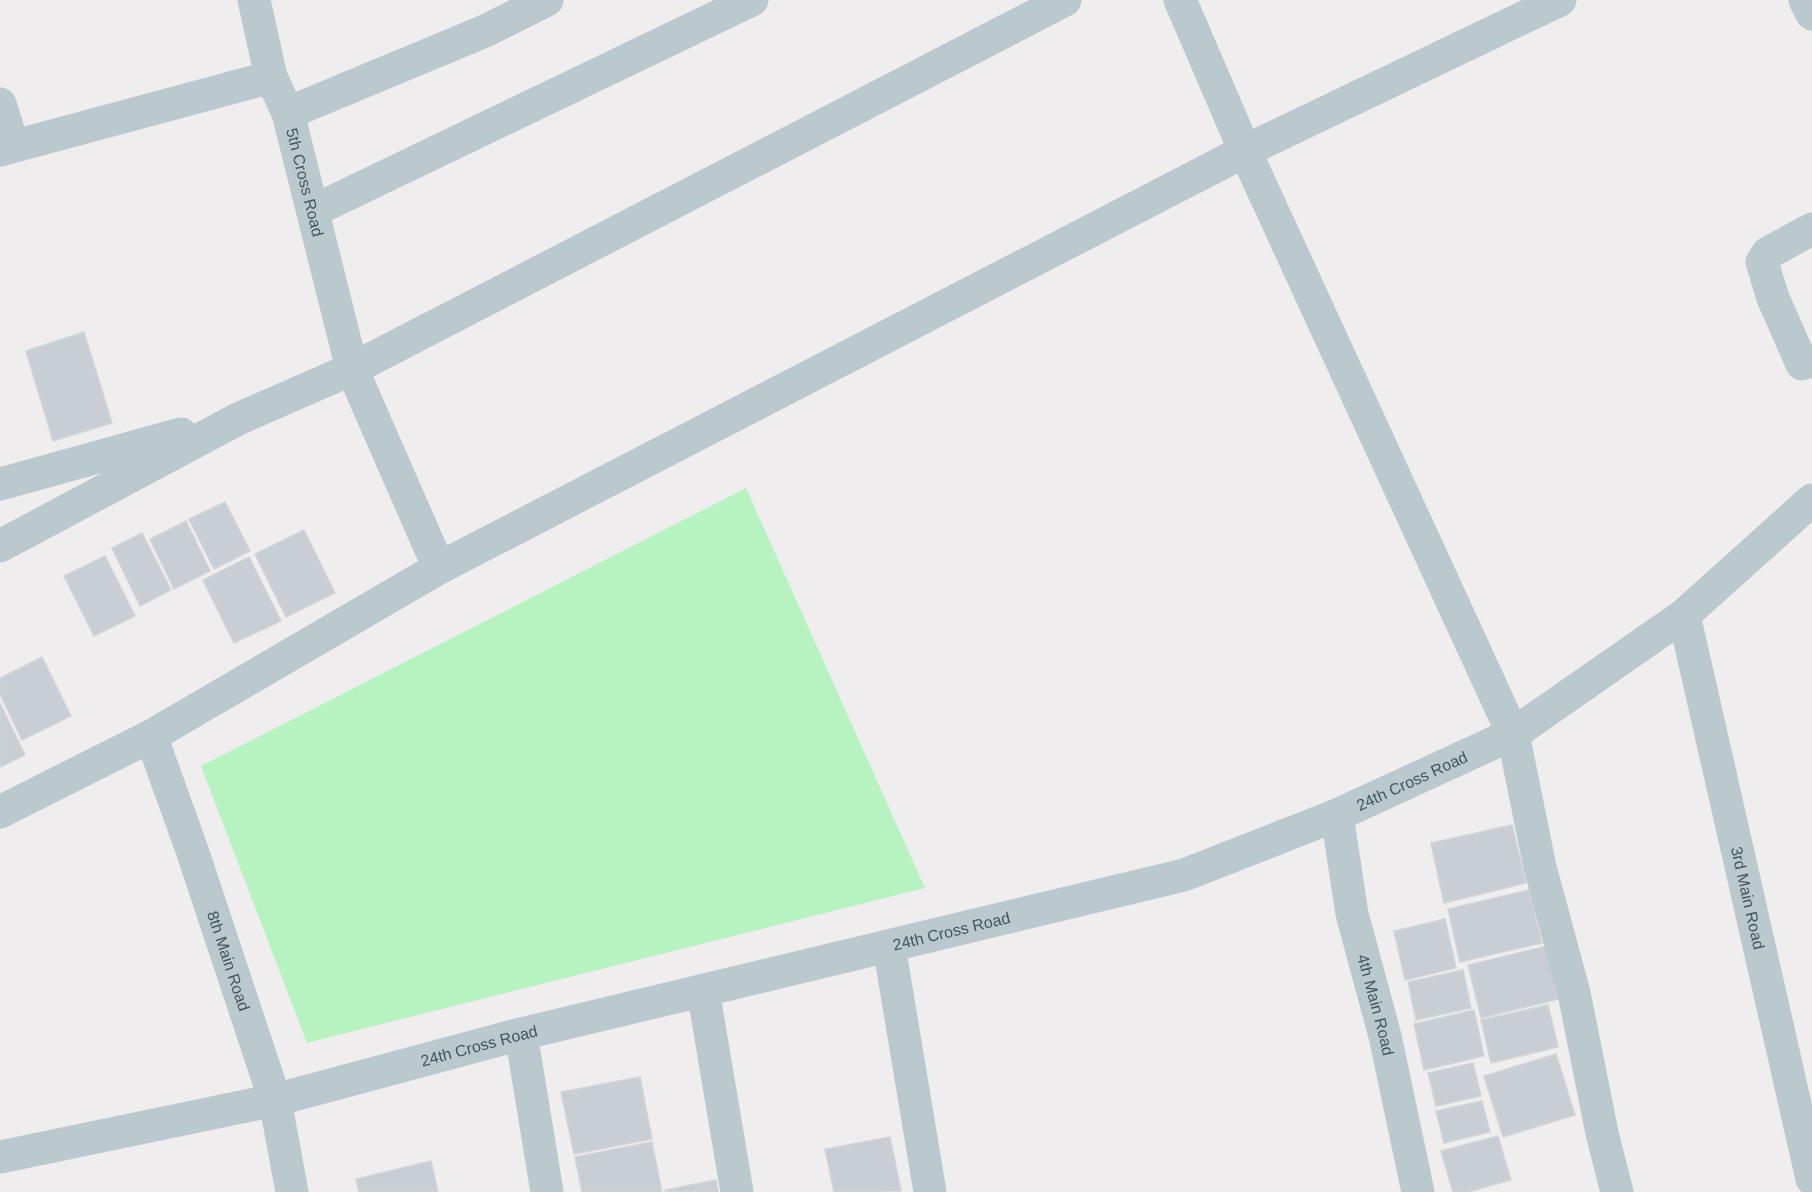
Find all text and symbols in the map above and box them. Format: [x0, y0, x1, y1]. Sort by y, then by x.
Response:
street label: 5th Cross Road [284, 126, 327, 238]
street label: 24th Cross Road [1354, 748, 1470, 813]
street label: 3rd Main Road [1728, 845, 1768, 951]
street label: 8th Main Road [204, 909, 253, 1013]
street label: 24th Cross Road [891, 909, 1012, 953]
street label: 4th Main Road [1355, 952, 1397, 1057]
street label: 24th Cross Road [419, 1022, 539, 1069]

